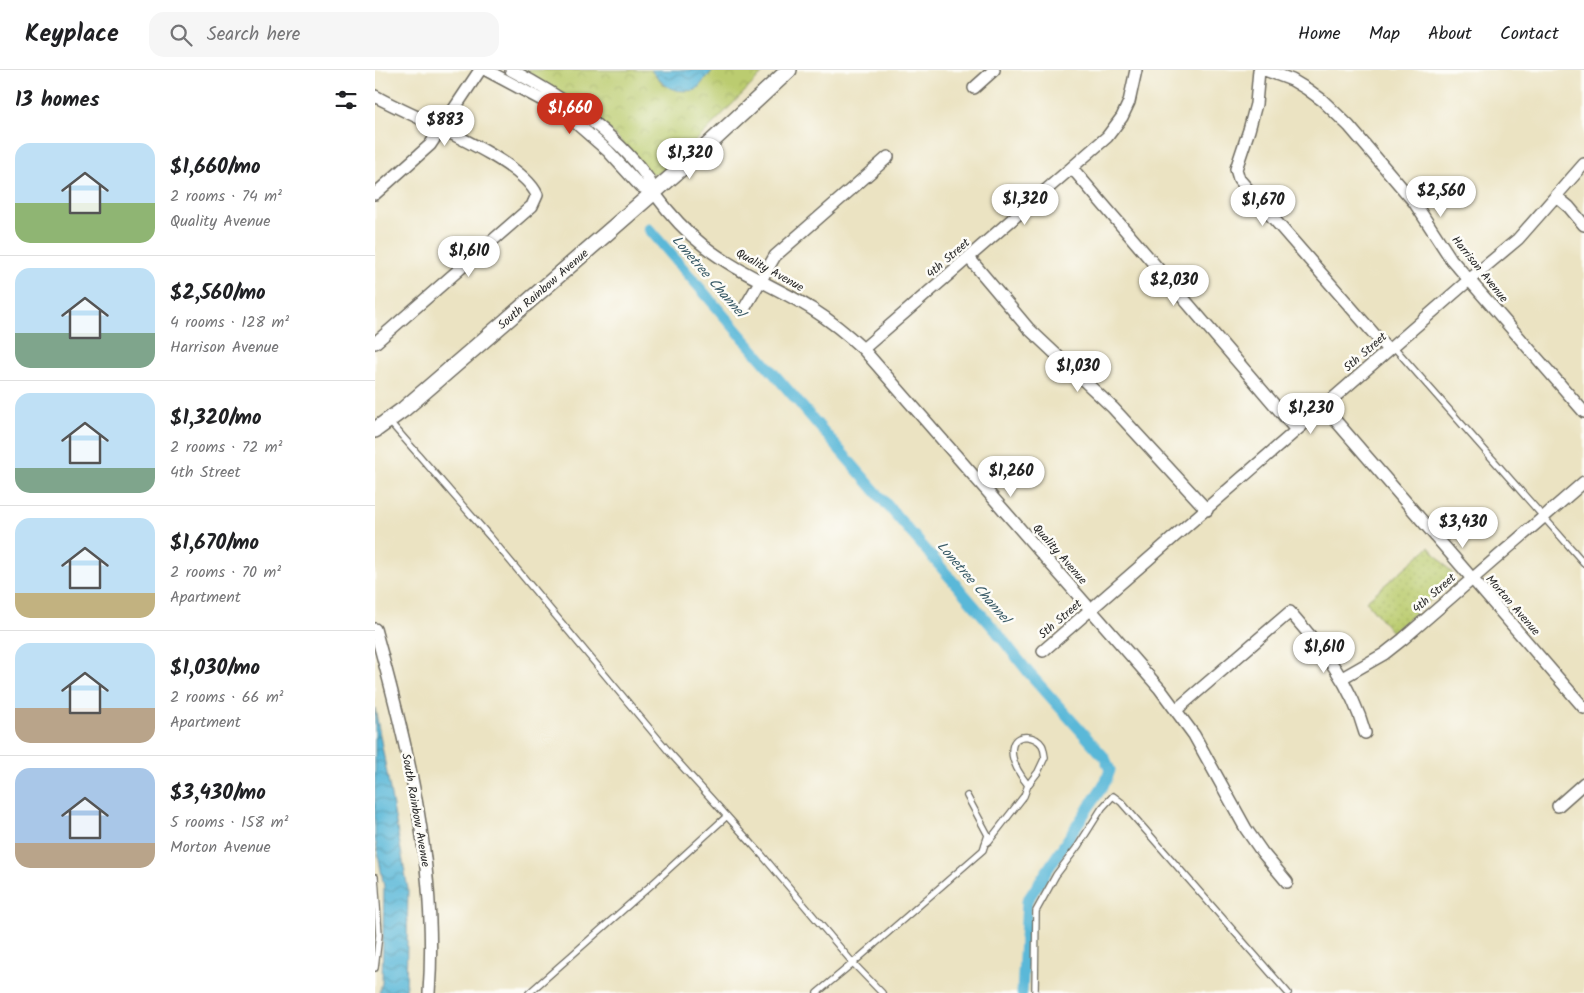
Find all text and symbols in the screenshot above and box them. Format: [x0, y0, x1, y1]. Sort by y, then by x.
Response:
search box [149, 12, 499, 57]
text: Keyplace [25, 15, 119, 54]
text: Search here [207, 20, 300, 50]
text: Home [1298, 20, 1341, 49]
text: Map [1369, 20, 1400, 49]
text: About [1428, 20, 1472, 49]
text: Contact [1500, 20, 1559, 49]
icon: search [167, 21, 195, 49]
text: 13 homes [15, 84, 100, 117]
icon: filters [332, 86, 360, 114]
pin: $1,660 [529, 92, 611, 135]
text: $1,660 [548, 96, 592, 121]
pin: $883 [415, 104, 475, 147]
text: $883 [426, 108, 464, 133]
pin: $1,320 [649, 138, 731, 180]
text: $1,320 [668, 141, 712, 166]
text: $1,660/mo [170, 151, 261, 184]
icon: home [55, 163, 115, 223]
pin: $2,560 [1400, 176, 1482, 218]
text: $2,560 [1417, 179, 1465, 204]
text: 2 rooms · 74 m² [170, 184, 282, 209]
pin: $1,320 [984, 184, 1066, 226]
pin: $1,670 [1222, 184, 1304, 227]
text: $1,320 [1003, 187, 1047, 212]
text: $1,670 [1242, 188, 1284, 213]
text: Quality Avenue [170, 209, 270, 234]
water label: Lonetree Channel [666, 231, 752, 325]
street label: Harrison Avenue [1447, 232, 1513, 307]
street label: 4th Street [922, 234, 975, 283]
pin: $1,610 [428, 236, 510, 278]
text: $1,610 [449, 239, 489, 264]
street label: South Rainbow Avenue [494, 244, 594, 334]
street label: Quality Avenue [732, 244, 808, 297]
pin: $2,030 [1133, 264, 1215, 307]
text: $2,030 [1150, 268, 1198, 293]
text: $2,560/mo [170, 277, 266, 310]
icon: home [55, 288, 115, 348]
text: 4 rooms · 128 m² [170, 310, 289, 335]
street label: 5th Street [1339, 328, 1392, 377]
text: Harrison Avenue [170, 335, 279, 360]
pin: $1,030 [1037, 350, 1119, 393]
text: $1,030 [1056, 354, 1100, 379]
pin: $1,230 [1270, 392, 1352, 435]
text: $1,230 [1289, 396, 1333, 421]
text: $1,320/mo [170, 402, 261, 435]
icon: home [55, 413, 115, 473]
text: 2 rooms · 72 m² [170, 435, 282, 460]
pin: $1,260 [970, 456, 1052, 498]
text: $1,260 [989, 459, 1033, 484]
text: 4th Street [170, 460, 241, 485]
pin: $3,430 [1422, 506, 1504, 549]
text: $3,430 [1439, 510, 1487, 535]
street label: Quality Avenue [1028, 520, 1092, 589]
text: $1,670/mo [170, 527, 259, 560]
water label: Lonetree Channel [931, 537, 1017, 631]
icon: home [55, 538, 115, 598]
text: 2 rooms · 70 m² [170, 560, 281, 585]
street label: 4th Street [1408, 569, 1461, 618]
street label: Morton Avenue [1481, 571, 1545, 640]
text: Apartment [170, 585, 241, 610]
street label: 5th Street [1034, 595, 1087, 644]
pin: $1,610 [1283, 632, 1365, 674]
text: $1,610 [1304, 635, 1344, 660]
text: $1,030/mo [170, 652, 260, 685]
icon: home [55, 663, 115, 723]
text: 2 rooms · 66 m² [170, 685, 284, 710]
text: Apartment [170, 710, 241, 735]
street label: South Rainbow Avenue [396, 752, 435, 869]
text: $3,430/mo [170, 777, 266, 810]
icon: home [55, 788, 115, 848]
text: 5 rooms · 158 m² [170, 810, 288, 835]
text: Morton Avenue [170, 835, 271, 860]

